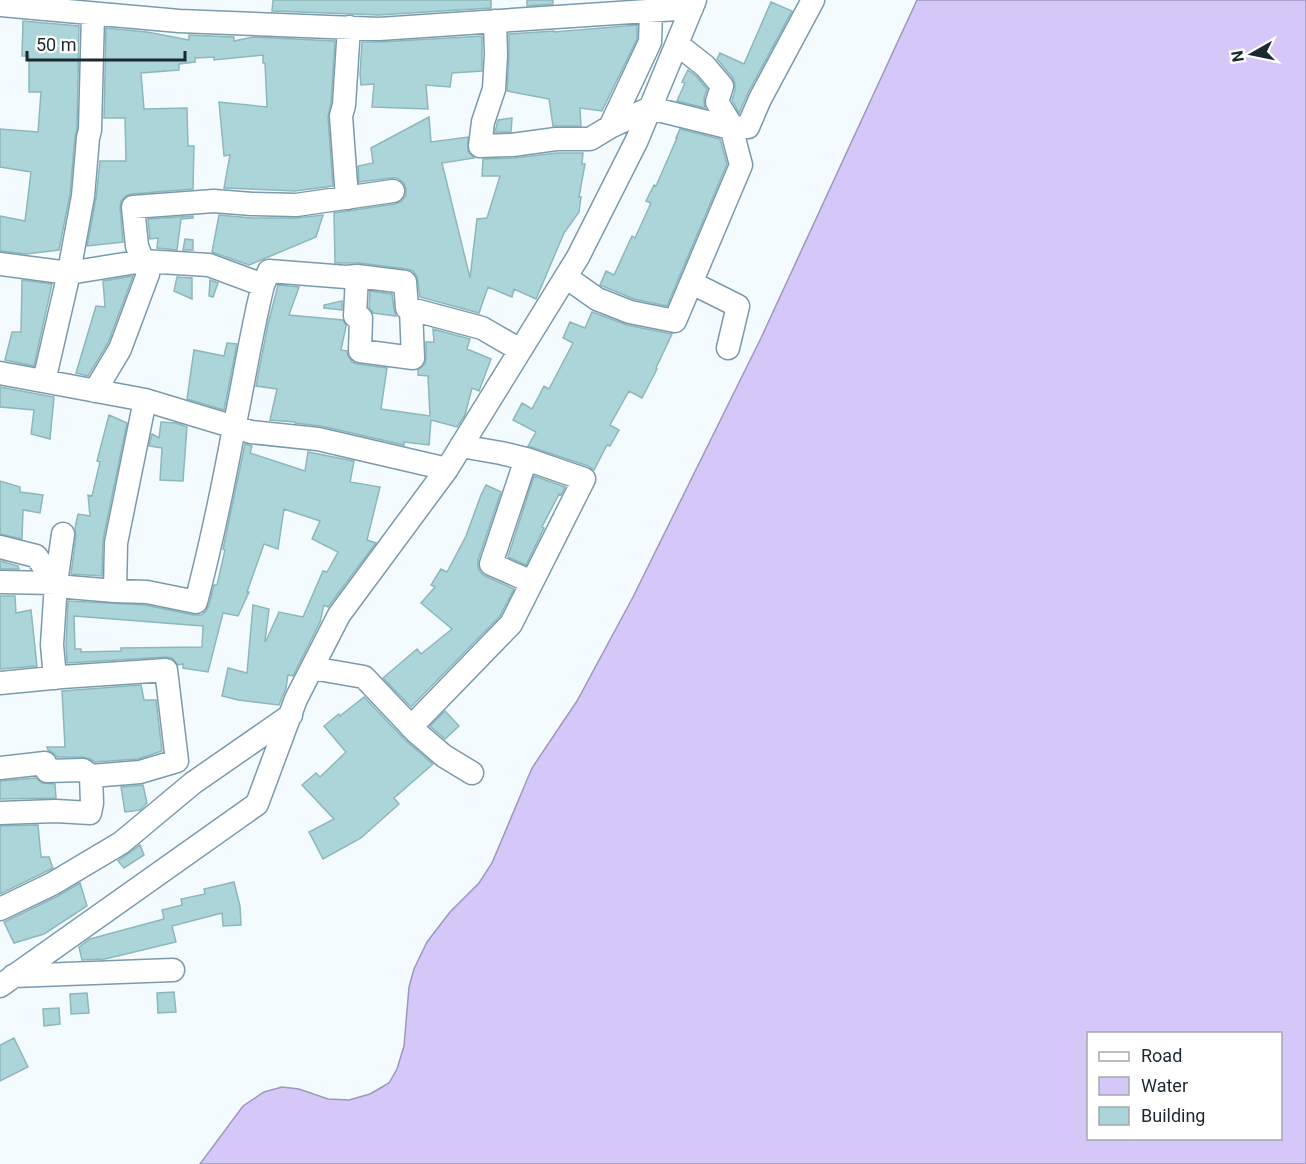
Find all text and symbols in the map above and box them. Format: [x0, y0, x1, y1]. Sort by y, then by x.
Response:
scale bar [27, 24, 184, 62]
north arrow [1222, 24, 1282, 84]
text: 50 m [36, 34, 76, 55]
text: N [1227, 49, 1248, 63]
legend [1087, 1032, 1282, 1140]
text: Road [1141, 1045, 1182, 1066]
text: Water [1141, 1075, 1188, 1096]
text: Building [1141, 1105, 1205, 1126]

